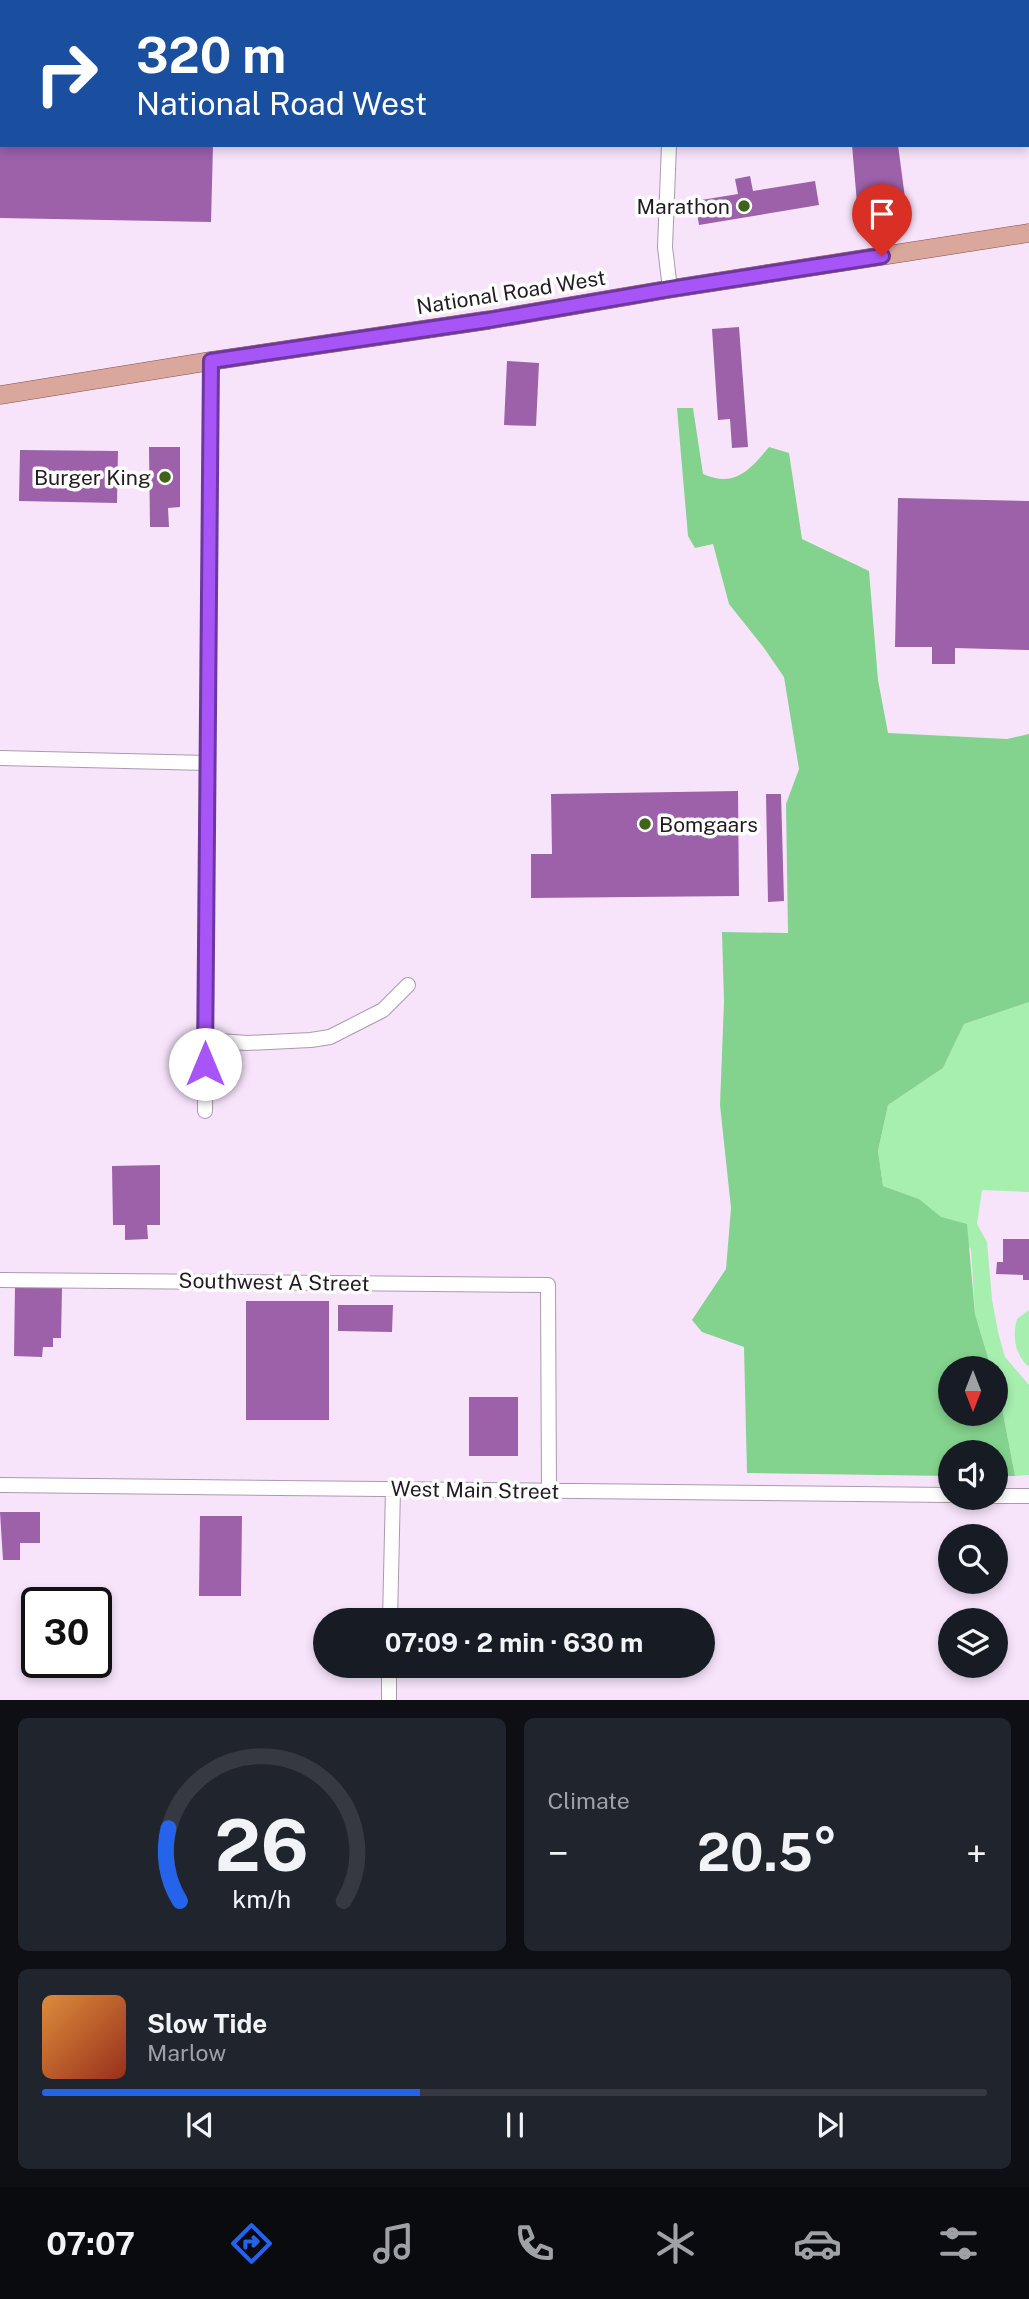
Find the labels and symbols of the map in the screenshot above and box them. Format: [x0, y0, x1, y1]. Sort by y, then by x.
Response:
pin [852, 184, 912, 256]
place label: Marathon [637, 194, 730, 219]
marker: Marathon [736, 198, 752, 214]
street label: National Road West [415, 265, 607, 319]
place label: Burger King [34, 465, 151, 490]
marker: Burger King [157, 469, 173, 485]
place label: Bomgaars [659, 812, 758, 837]
marker: Bomgaars [637, 816, 653, 832]
position arrow [168, 1027, 242, 1101]
street label: Southwest A Street [178, 1268, 370, 1296]
north arrow [938, 1356, 1008, 1426]
street label: West Main Street [390, 1476, 560, 1504]
speed limit sign: 30 [21, 1587, 112, 1678]

